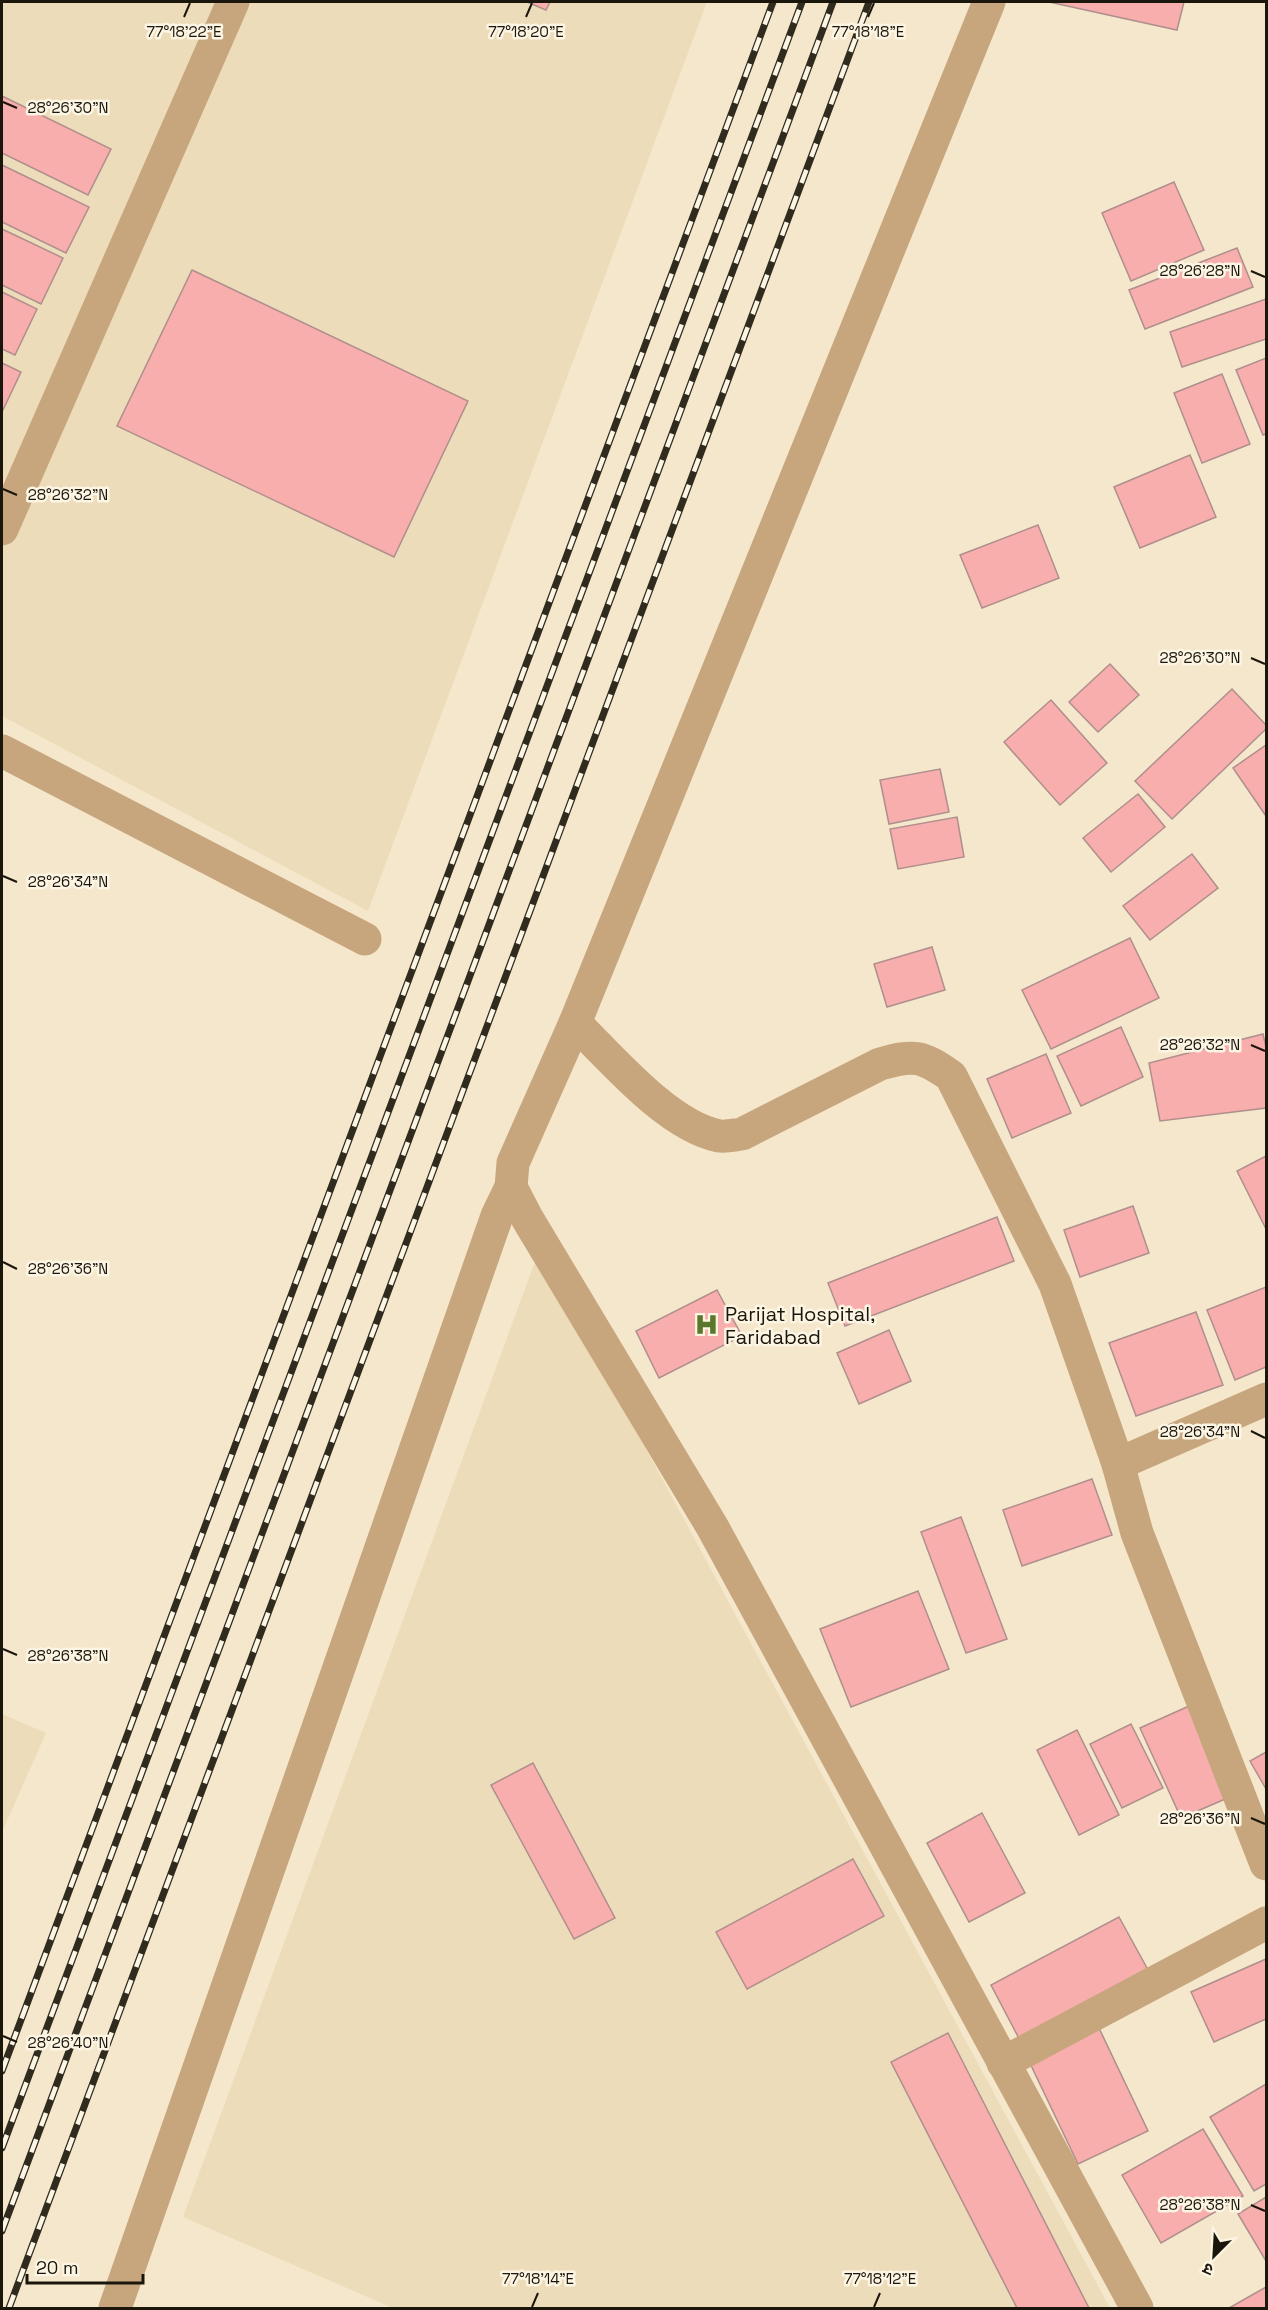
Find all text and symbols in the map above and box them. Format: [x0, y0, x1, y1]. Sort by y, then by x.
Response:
text: 77°18'22"E [147, 22, 221, 41]
text: 77°18'20"E [488, 22, 564, 41]
text: 77°18'18"E [832, 22, 904, 41]
text: 28°26'30"N [27, 98, 109, 117]
text: 28°26'28"N [1160, 261, 1240, 280]
text: 28°26'32"N [28, 485, 108, 504]
text: 28°26'30"N [1159, 648, 1241, 667]
text: 28°26'34"N [28, 872, 108, 891]
text: 28°26'32"N [1160, 1035, 1240, 1054]
text: 28°26'36"N [28, 1259, 108, 1278]
place label: Parijat Hospital, Faridabad [725, 1301, 875, 1350]
hospital icon: Parijat Hospital, Faridabad [694, 1312, 720, 1338]
text: 28°26'34"N [1160, 1422, 1240, 1441]
text: 28°26'38"N [28, 1646, 108, 1665]
text: 28°26'36"N [1160, 1809, 1240, 1828]
text: 28°26'40"N [28, 2033, 108, 2052]
text: 28°26'38"N [1160, 2195, 1240, 2214]
north arrow [1184, 2226, 1244, 2286]
scale bar [27, 2247, 142, 2285]
text: 20 m [36, 2256, 79, 2279]
text: उ [1199, 2257, 1217, 2281]
text: 77°18'14"E [502, 2269, 574, 2288]
text: 77°18'12"E [844, 2269, 916, 2288]

